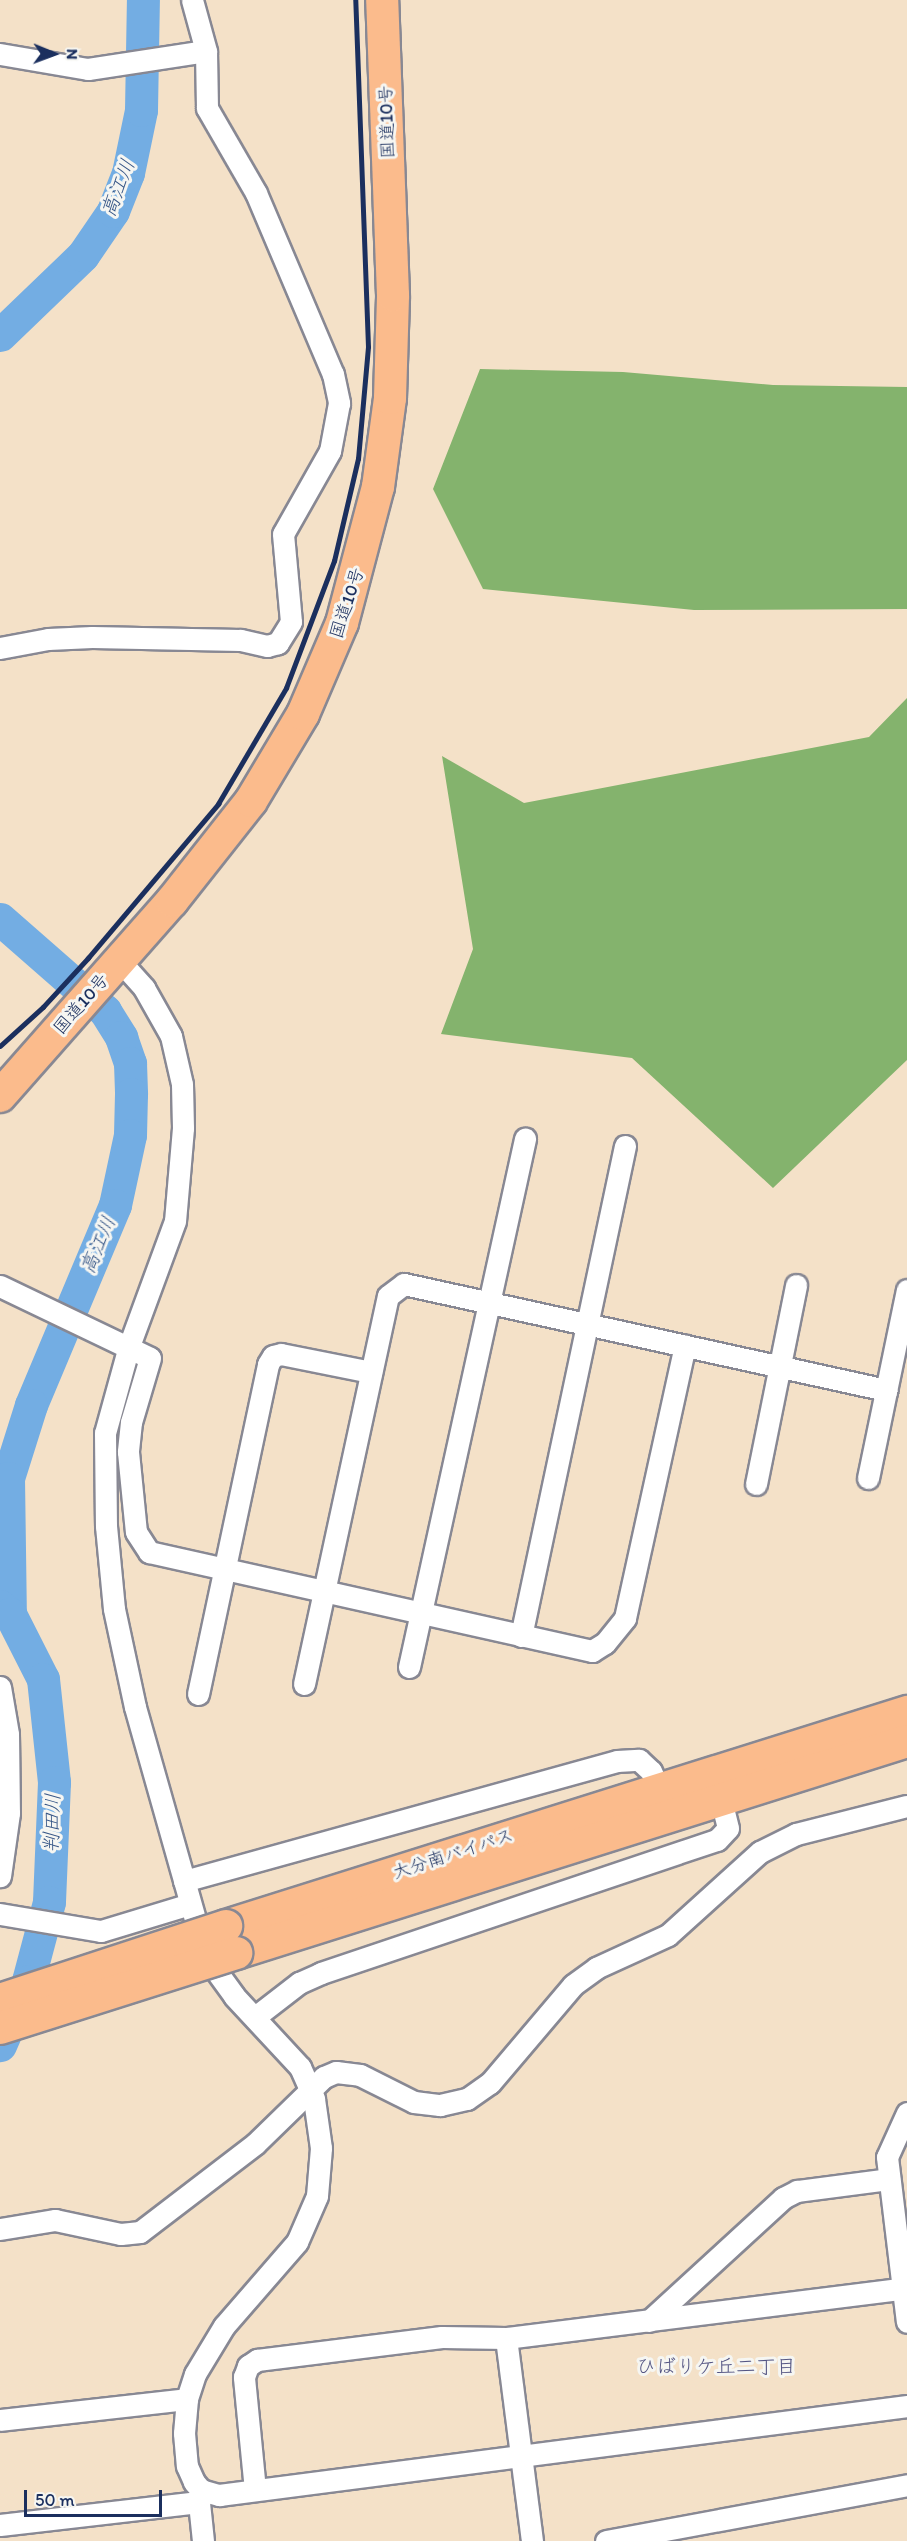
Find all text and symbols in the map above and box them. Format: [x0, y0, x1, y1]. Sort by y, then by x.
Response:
north arrow [24, 24, 84, 84]
text: N [63, 49, 82, 60]
street label: 国道10号 [375, 85, 399, 159]
water label: 高江川 [96, 156, 140, 220]
street label: 国道10号 [325, 565, 369, 641]
street label: 国道10号 [49, 969, 113, 1039]
water label: 高江川 [75, 1213, 121, 1277]
water label: 判田川 [39, 1793, 65, 1853]
street label: 大分南バイパス [390, 1824, 516, 1884]
district label: ひばりケ丘二丁目 [636, 2354, 796, 2378]
scale bar [27, 2478, 165, 2516]
text: 50 m [35, 2489, 75, 2511]

